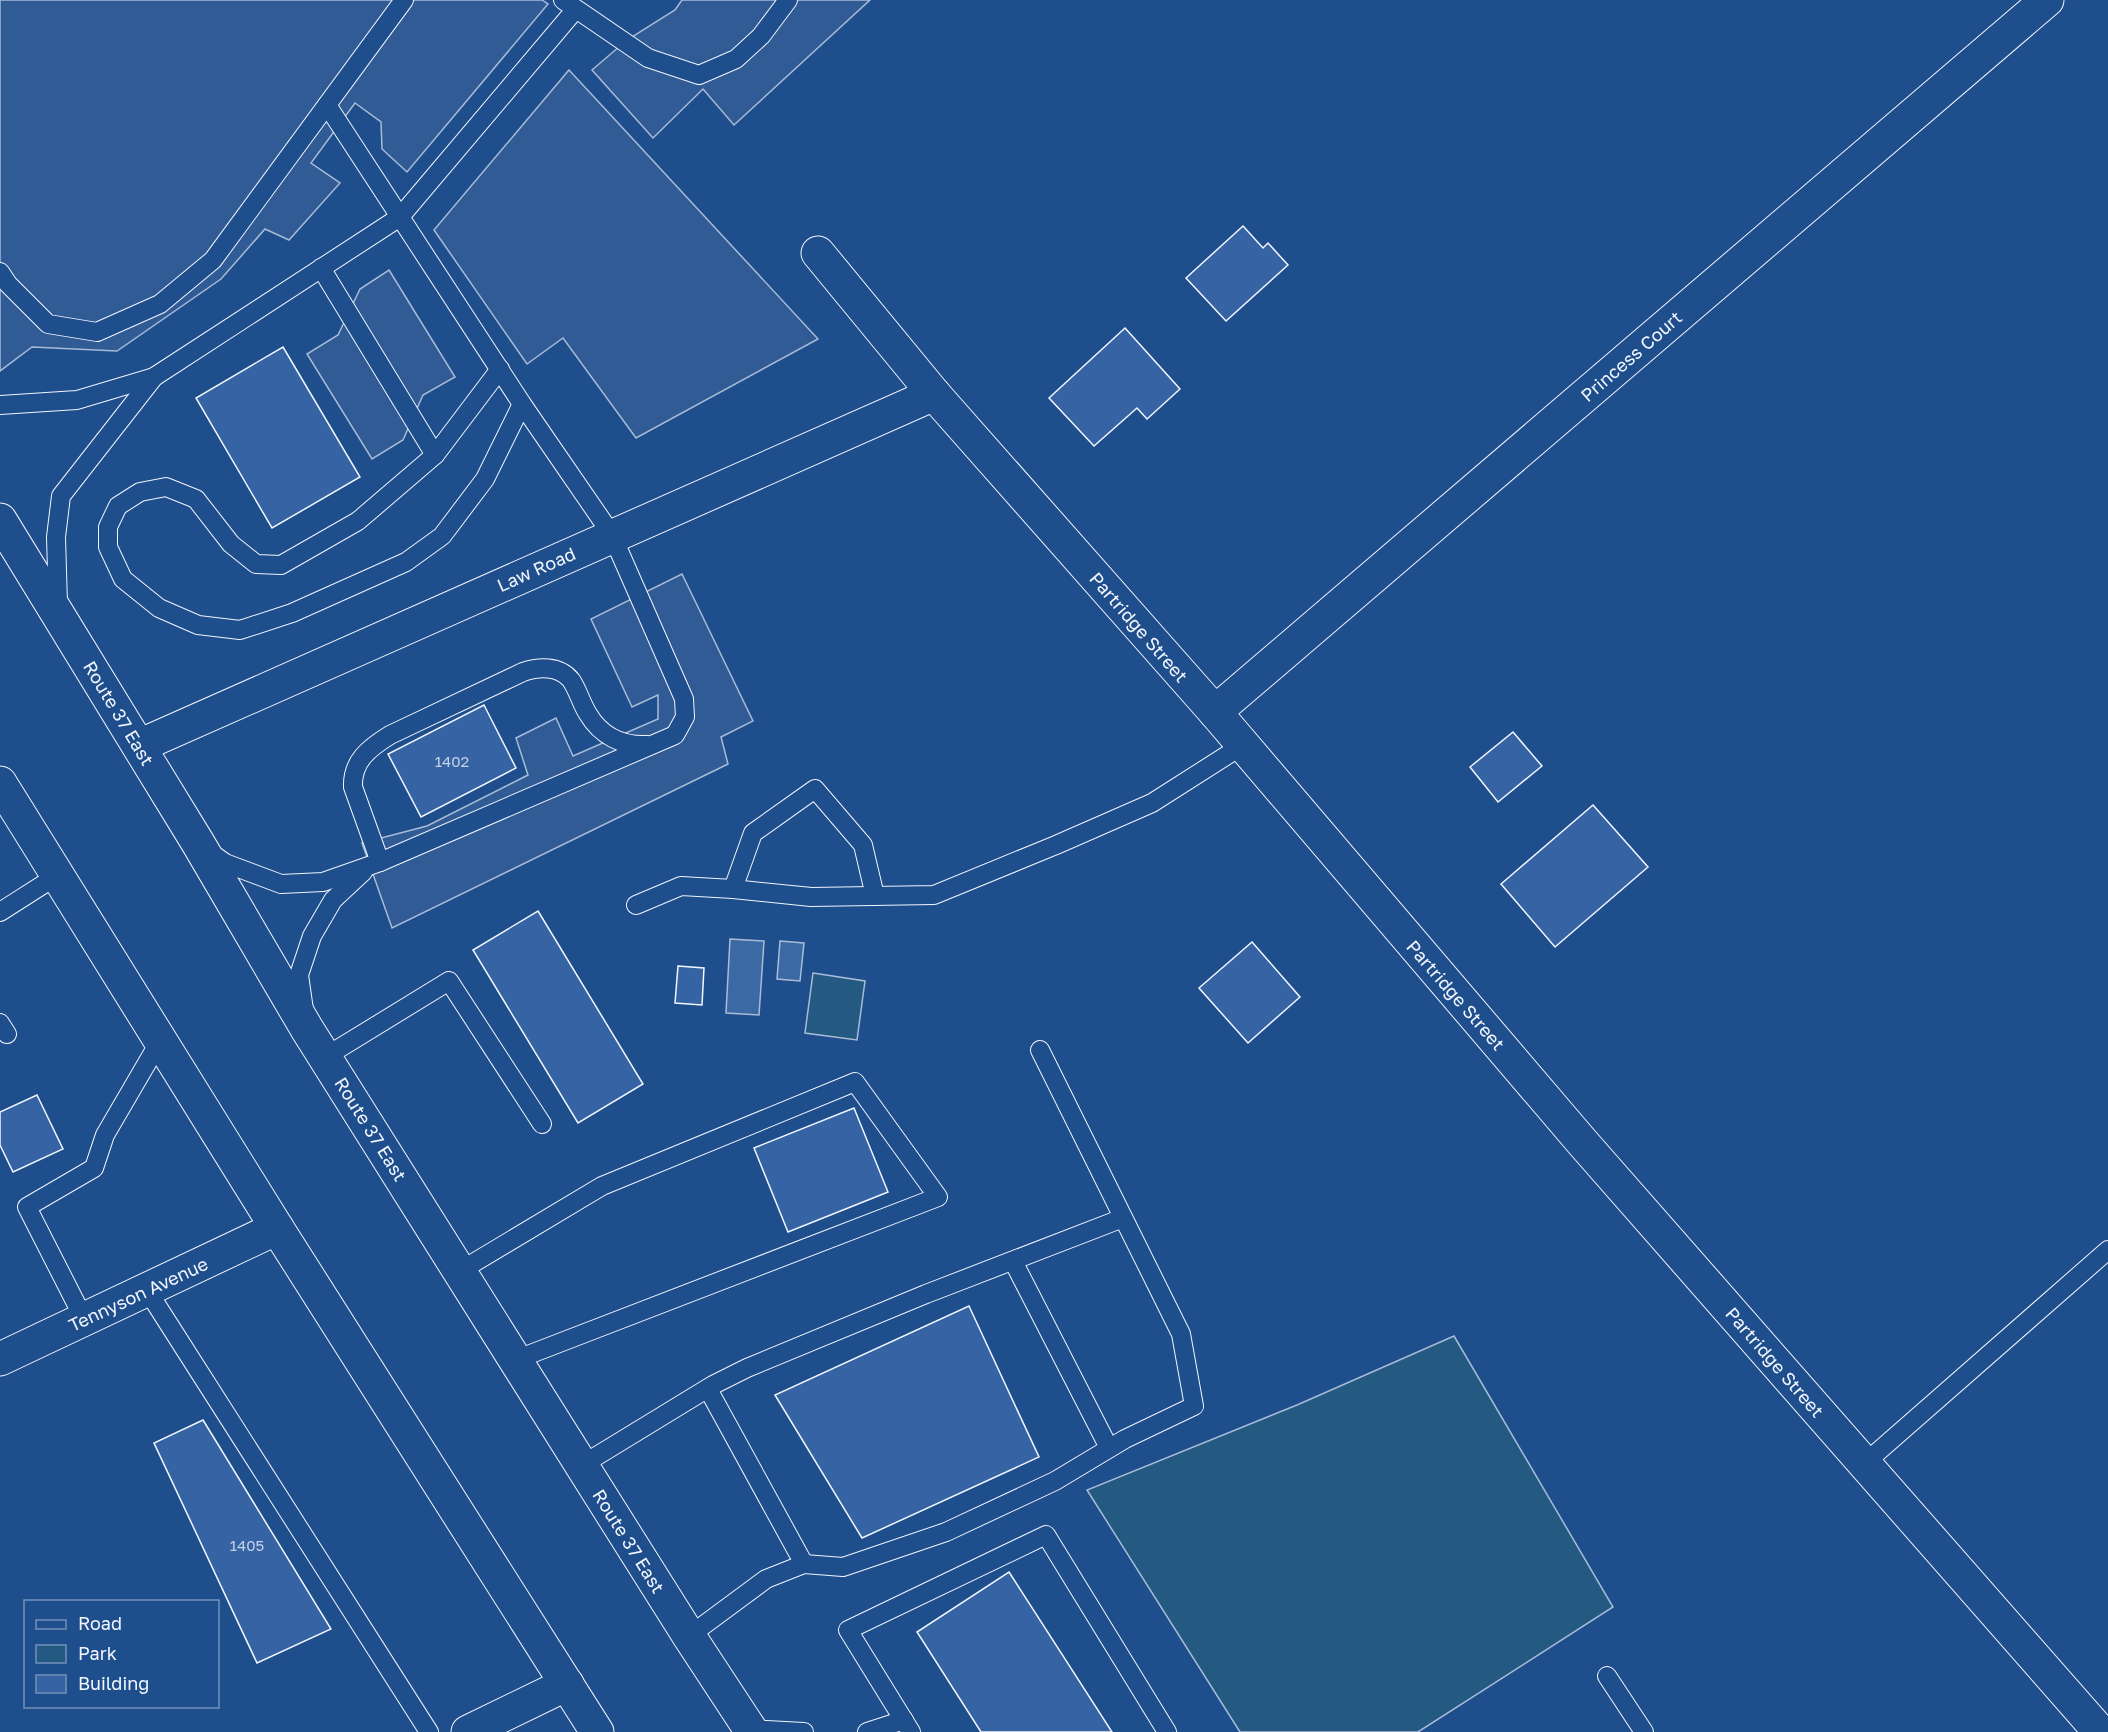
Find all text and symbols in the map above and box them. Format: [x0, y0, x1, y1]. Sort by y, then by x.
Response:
street label: Princess Court [1576, 306, 1686, 406]
street label: Law Road [493, 542, 579, 596]
street label: Partridge Street [1085, 567, 1193, 687]
street label: Route 37 East [79, 657, 159, 769]
house number: 1402 [435, 752, 469, 770]
street label: Partridge Street [1402, 935, 1510, 1055]
street label: Route 37 East [330, 1073, 412, 1185]
street label: Tennyson Avenue [65, 1252, 211, 1336]
street label: Partridge Street [1721, 1302, 1829, 1422]
street label: Route 37 East [588, 1485, 670, 1597]
house number: 1405 [230, 1536, 264, 1554]
legend [24, 1600, 219, 1708]
text: Road [78, 1612, 122, 1634]
text: Park [78, 1642, 117, 1664]
text: Building [78, 1672, 149, 1694]

